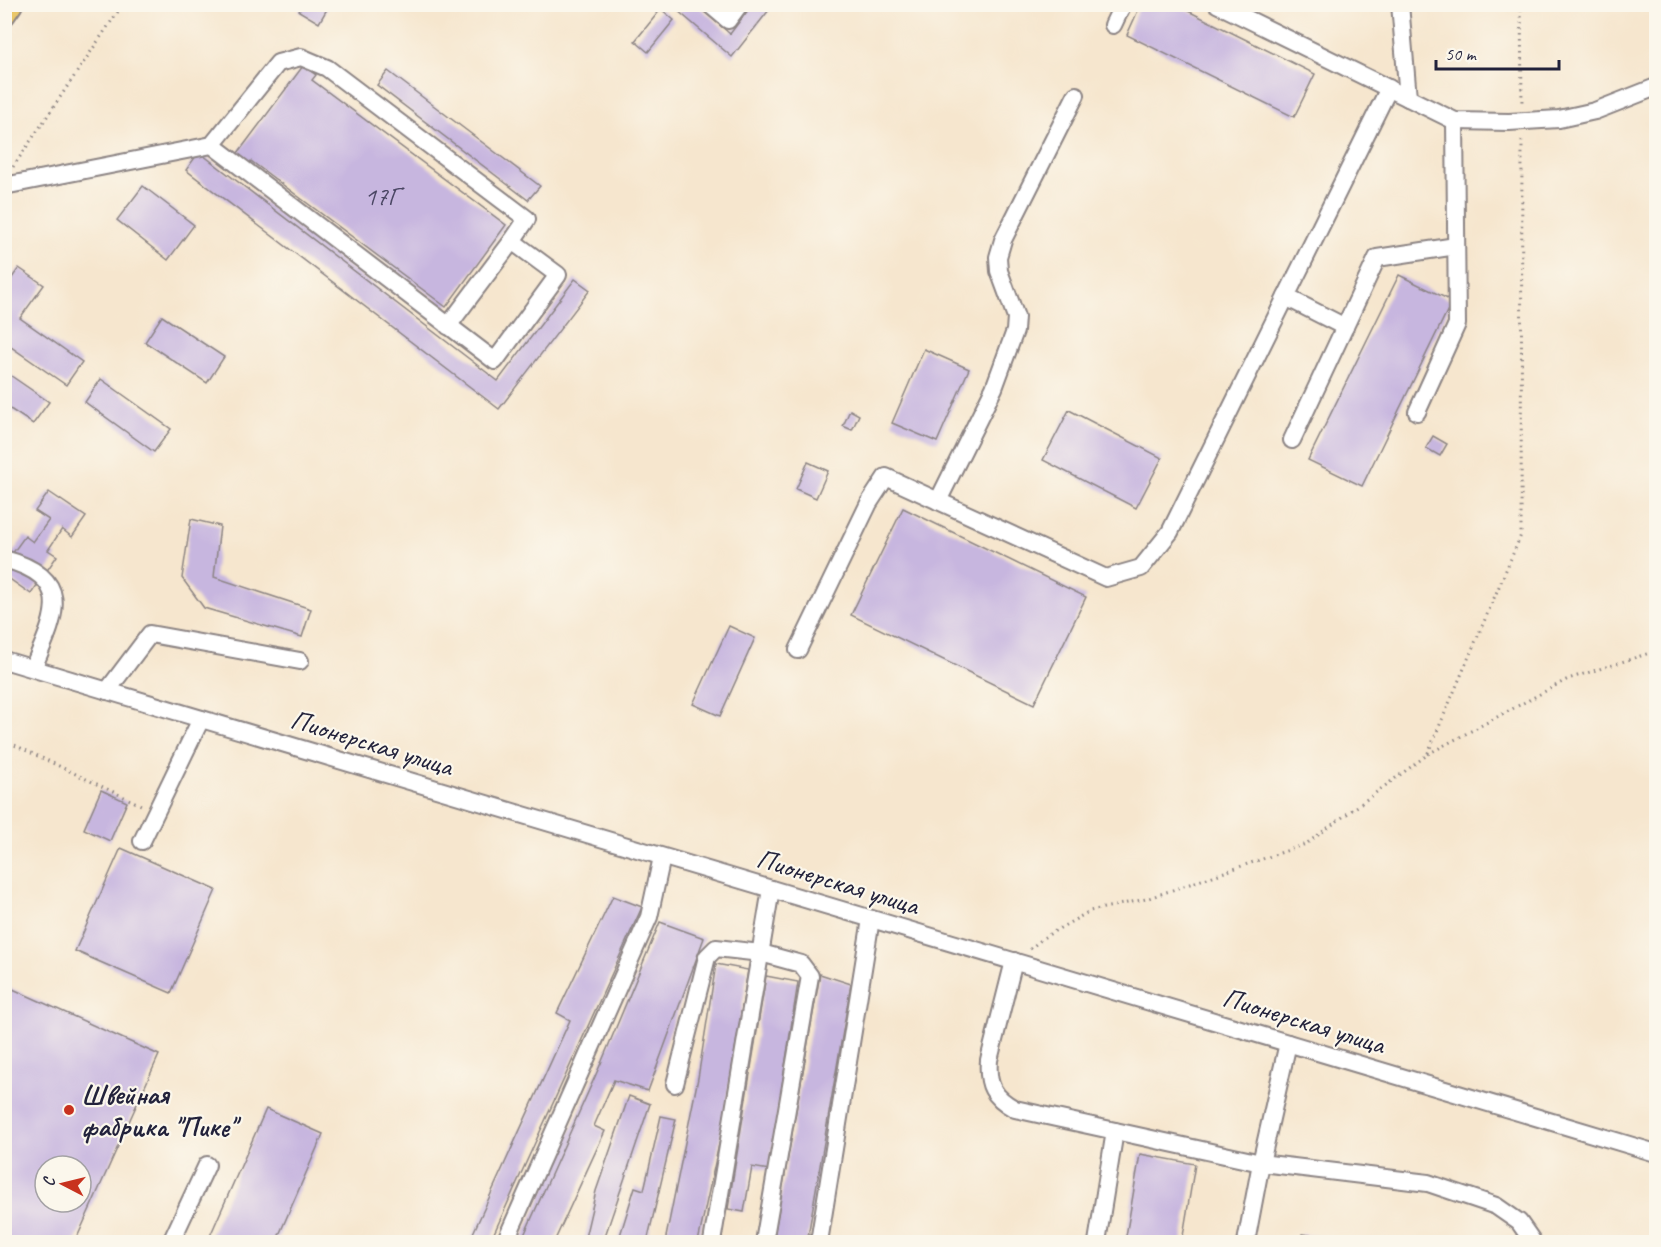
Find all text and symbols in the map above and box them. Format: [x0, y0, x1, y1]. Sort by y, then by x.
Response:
scale bar [1436, 33, 1559, 71]
text: 50 m [1445, 43, 1478, 65]
house number: 17Г [364, 180, 405, 213]
street label: Пионерская улица [287, 701, 459, 784]
street label: Пионерская улица [753, 840, 925, 923]
street label: Пионерская улица [1219, 979, 1391, 1062]
place label: Швейная фабрика "Пике" [81, 1077, 242, 1144]
marker: Швейная фабрика "Пике" [62, 1103, 76, 1117]
north arrow [33, 1154, 93, 1214]
text: С [39, 1175, 60, 1187]

